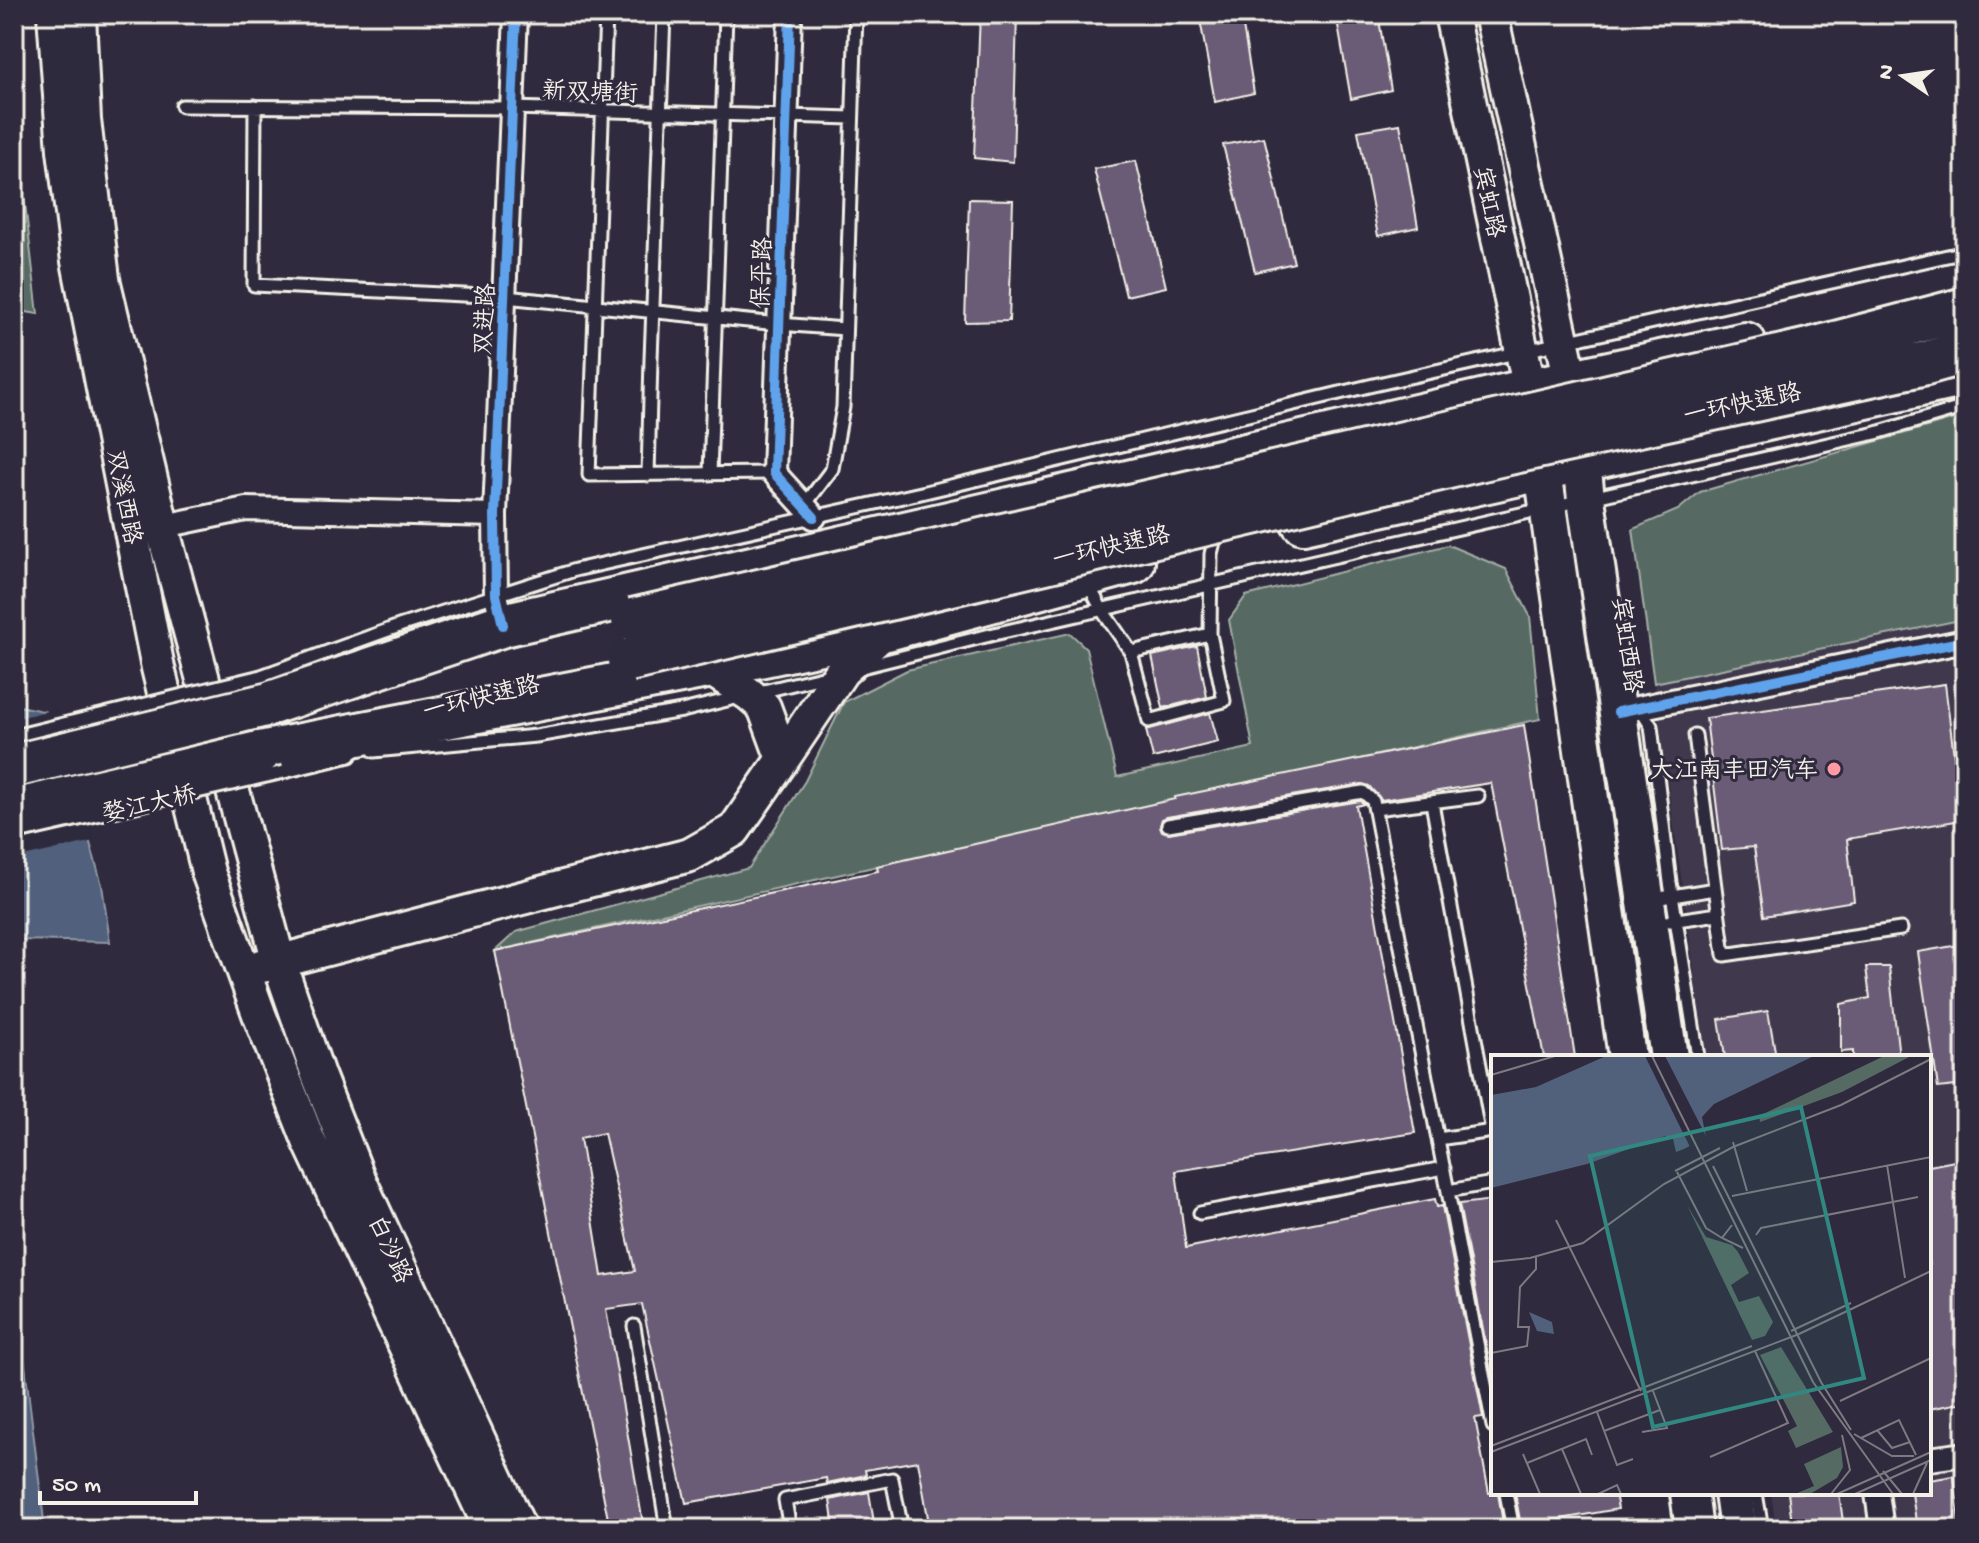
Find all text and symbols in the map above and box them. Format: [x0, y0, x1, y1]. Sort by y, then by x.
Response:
north arrow [1863, 36, 1943, 116]
text: N [1873, 62, 1902, 82]
street label: 新双塘街 [541, 77, 638, 111]
street label: 宾虹路 [1465, 164, 1510, 241]
street label: 保平路 [747, 237, 780, 310]
street label: 双进路 [469, 282, 504, 356]
street label: 一环快速路 [1681, 378, 1804, 433]
street label: 双溪西路 [98, 447, 147, 548]
street label: 一环快速路 [1050, 520, 1174, 577]
street label: 宾虹西路 [1603, 596, 1648, 695]
street label: 一环快速路 [420, 670, 544, 729]
place label: 大江南丰田汽车 [1650, 757, 1818, 787]
marker: 大江南丰田汽车 [1825, 760, 1843, 778]
street label: 婺江大桥 [100, 781, 200, 831]
inset map [1491, 1055, 1931, 1495]
street label: 白沙路 [359, 1211, 418, 1289]
scale bar [40, 1455, 196, 1505]
text: 50 m [52, 1472, 101, 1501]

